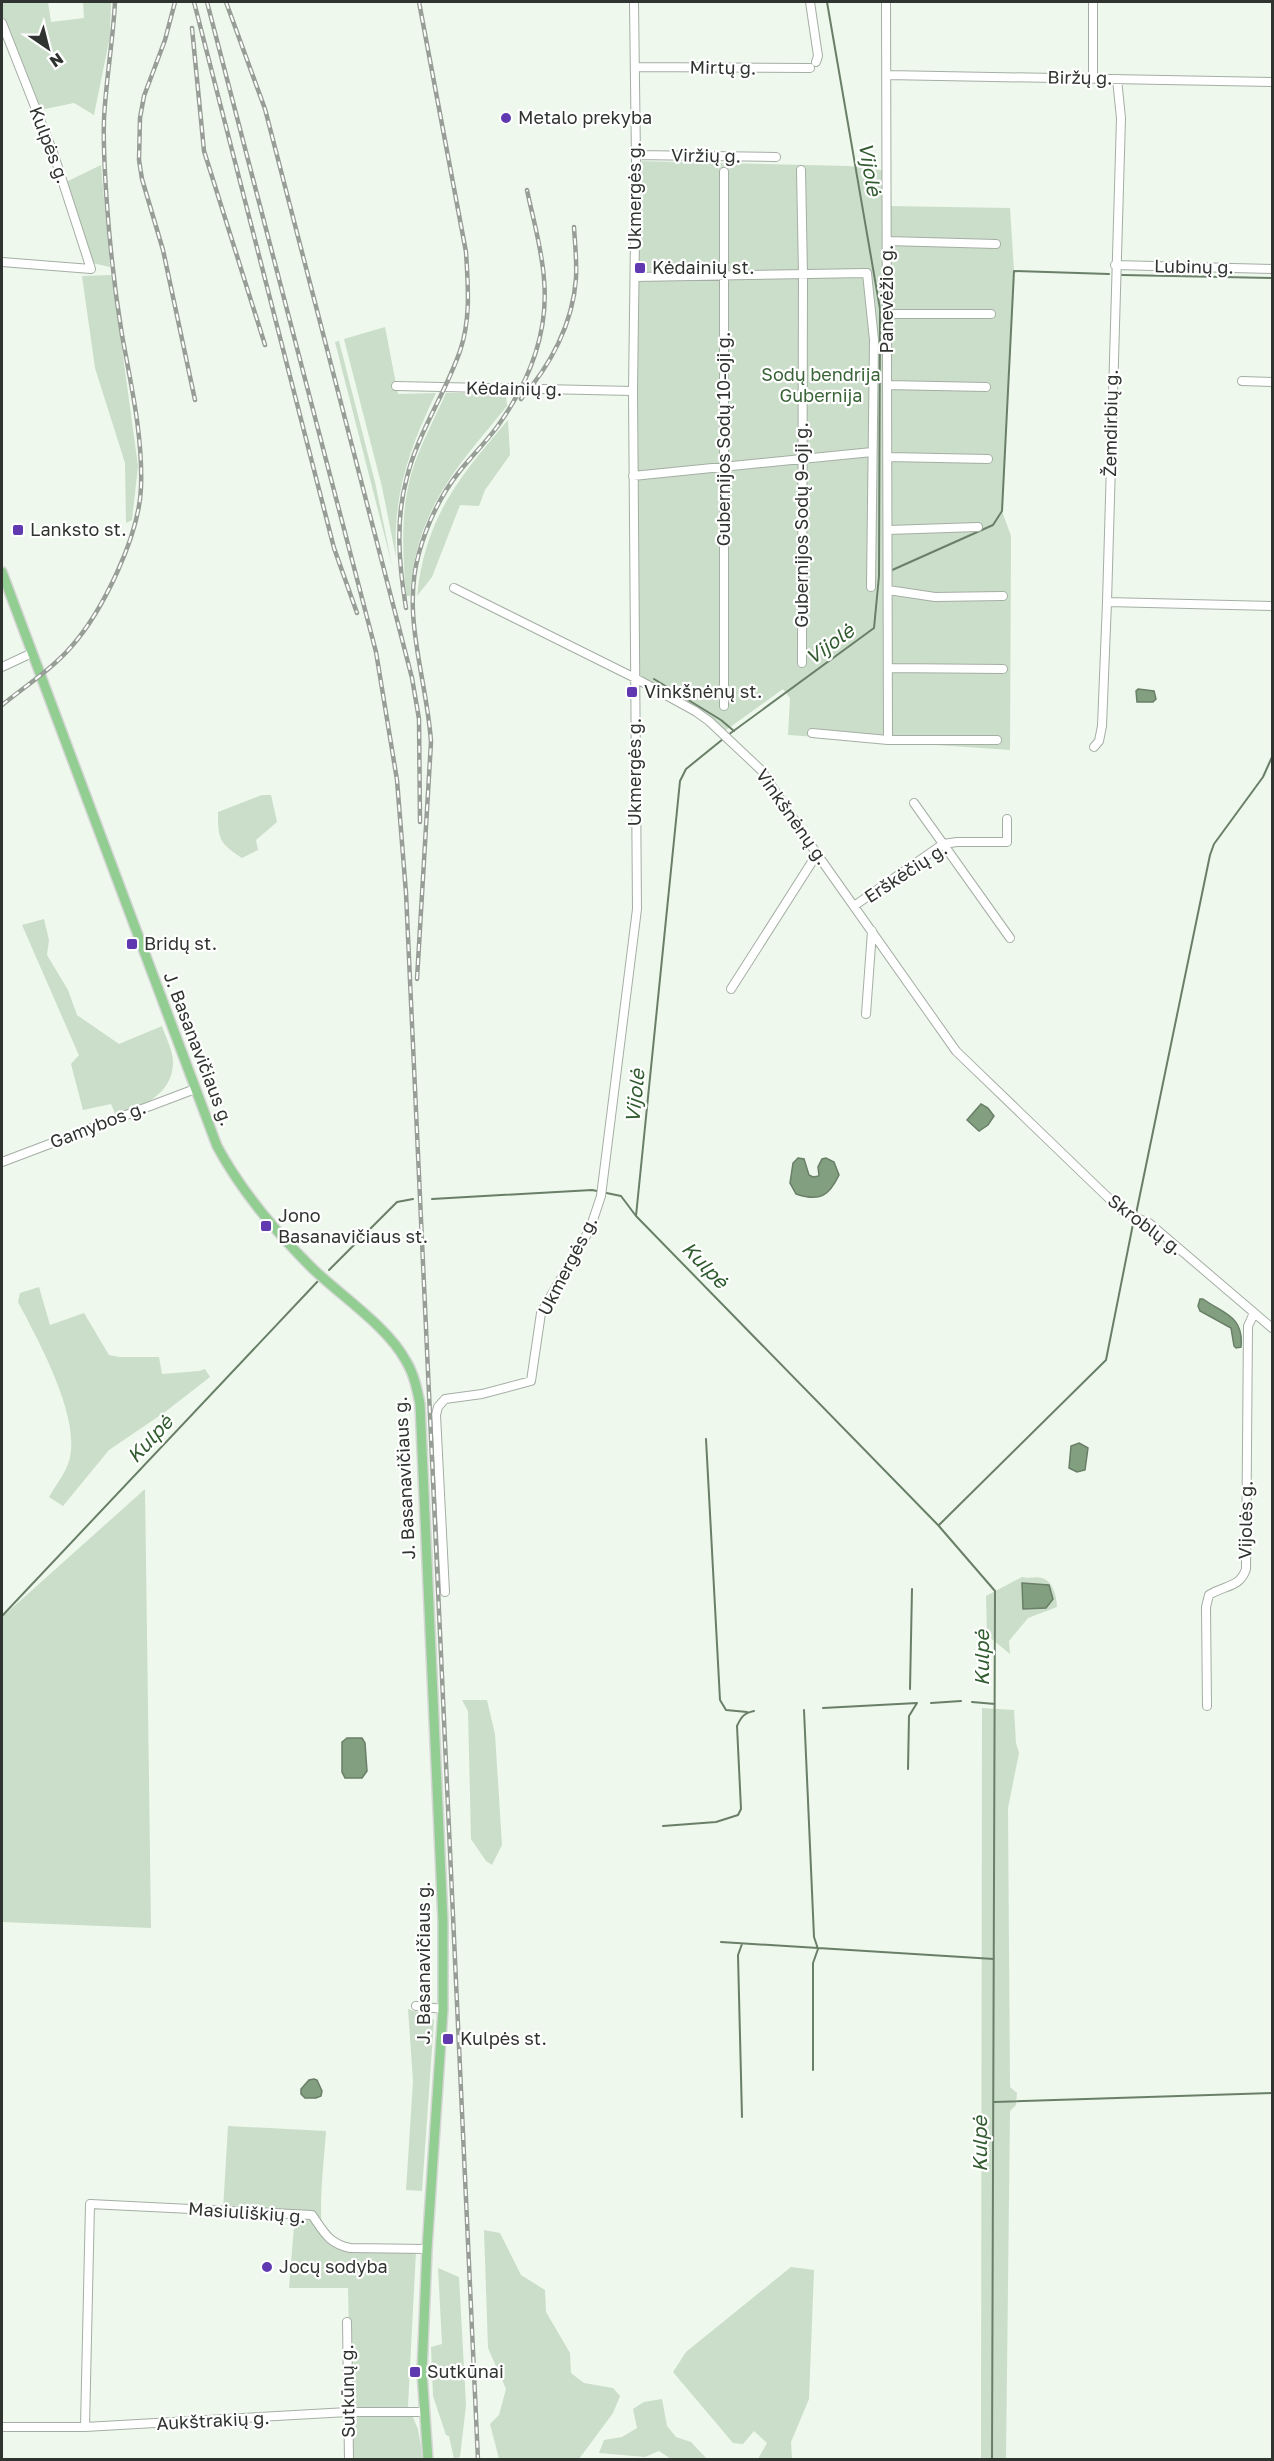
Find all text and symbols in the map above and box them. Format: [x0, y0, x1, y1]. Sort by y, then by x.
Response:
north arrow [18, 18, 78, 78]
text: N [46, 49, 67, 72]
street label: Mirtų g. [689, 55, 757, 79]
street label: Biržų g. [1047, 65, 1113, 89]
street label: Kulpės g. [25, 103, 75, 186]
place label: Metalo prekyba [518, 106, 652, 128]
marker: Metalo prekyba [499, 111, 513, 125]
water label: Vijolė [854, 140, 888, 199]
street label: Ukmergės g. [623, 142, 645, 250]
street label: Viržių g. [671, 143, 741, 167]
street label: Panevėžio g. [875, 245, 897, 353]
street label: Lubinų g. [1154, 254, 1234, 278]
place label: Kėdainių st. [652, 256, 755, 278]
marker: Kėdainių st. [633, 261, 647, 275]
street label: Gubernijos Sodų 10-oji g. [712, 332, 734, 546]
park label: Sodų bendrija Gubernija [761, 363, 881, 406]
street label: Žemdirbių g. [1098, 369, 1122, 477]
street label: Kėdainių g. [466, 376, 562, 400]
street label: Gubernijos Sodų 9-oji g. [790, 422, 812, 628]
place label: Lanksto st. [30, 518, 127, 540]
marker: Lanksto st. [11, 523, 25, 537]
water label: Vijolė [801, 617, 860, 670]
place label: Vinkšnėnų st. [644, 680, 762, 702]
marker: Vinkšnėnų st. [625, 685, 639, 699]
street label: Ukmergės g. [623, 718, 645, 826]
street label: Vinkšnėnų g. [752, 764, 834, 869]
street label: Erškėčių g. [860, 837, 951, 907]
place label: Bridų st. [144, 932, 217, 954]
marker: Bridų st. [125, 937, 139, 951]
street label: J. Basanavičiaus g. [159, 968, 238, 1129]
water label: Vijolė [619, 1066, 650, 1124]
street label: Gamybos g. [47, 1096, 149, 1152]
street label: Skroblų g. [1104, 1189, 1187, 1259]
place label: Jono Basanavičiaus st. [278, 1204, 428, 1247]
street label: Ukmergės g. [533, 1212, 602, 1319]
marker: Jono Basanavičiaus st. [259, 1219, 273, 1233]
water label: Kulpė [678, 1236, 735, 1294]
street label: J. Basanavičiaus g. [389, 1396, 419, 1560]
water label: Kulpė [121, 1409, 178, 1467]
street label: Vijolės g. [1233, 1480, 1257, 1560]
water label: Kulpė [969, 1629, 993, 1686]
street label: J. Basanavičiaus g. [412, 1881, 434, 2045]
place label: Kulpės st. [460, 2027, 547, 2049]
marker: Kulpės st. [441, 2032, 455, 2046]
water label: Kulpė [967, 2115, 991, 2172]
street label: Masiuliškių g. [188, 2197, 307, 2227]
place label: Jocų sodyba [279, 2255, 388, 2277]
marker: Jocų sodyba [260, 2260, 274, 2274]
street label: Sutkūnų g. [335, 2344, 359, 2438]
place label: Sutkūnai [427, 2360, 504, 2382]
marker: Sutkūnai [408, 2365, 422, 2379]
street label: Aukštrakių g. [156, 2406, 270, 2434]

